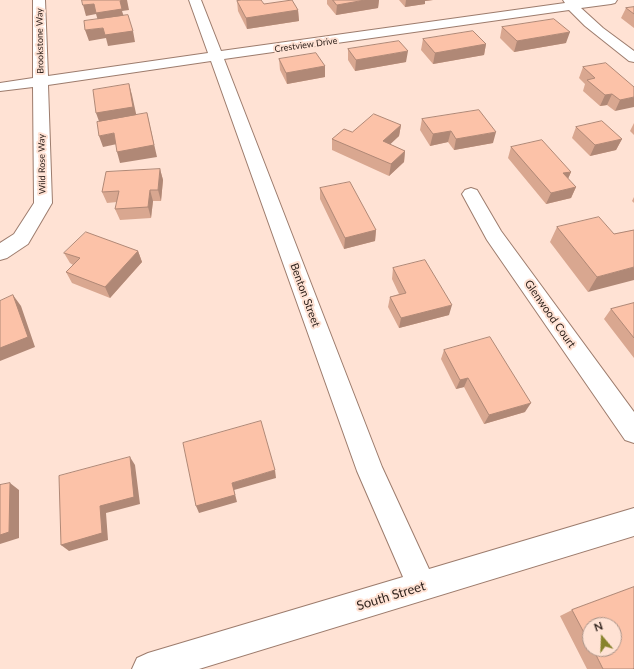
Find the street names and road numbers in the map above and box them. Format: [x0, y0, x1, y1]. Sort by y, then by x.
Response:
street label: Brookstone Way [34, 8, 46, 74]
street label: Crestview Drive [274, 35, 338, 55]
street label: Wild Rose Way [36, 134, 48, 194]
street label: Benton Street [287, 261, 323, 329]
street label: Glenwood Court [522, 277, 578, 351]
street label: South Street [355, 578, 427, 614]

